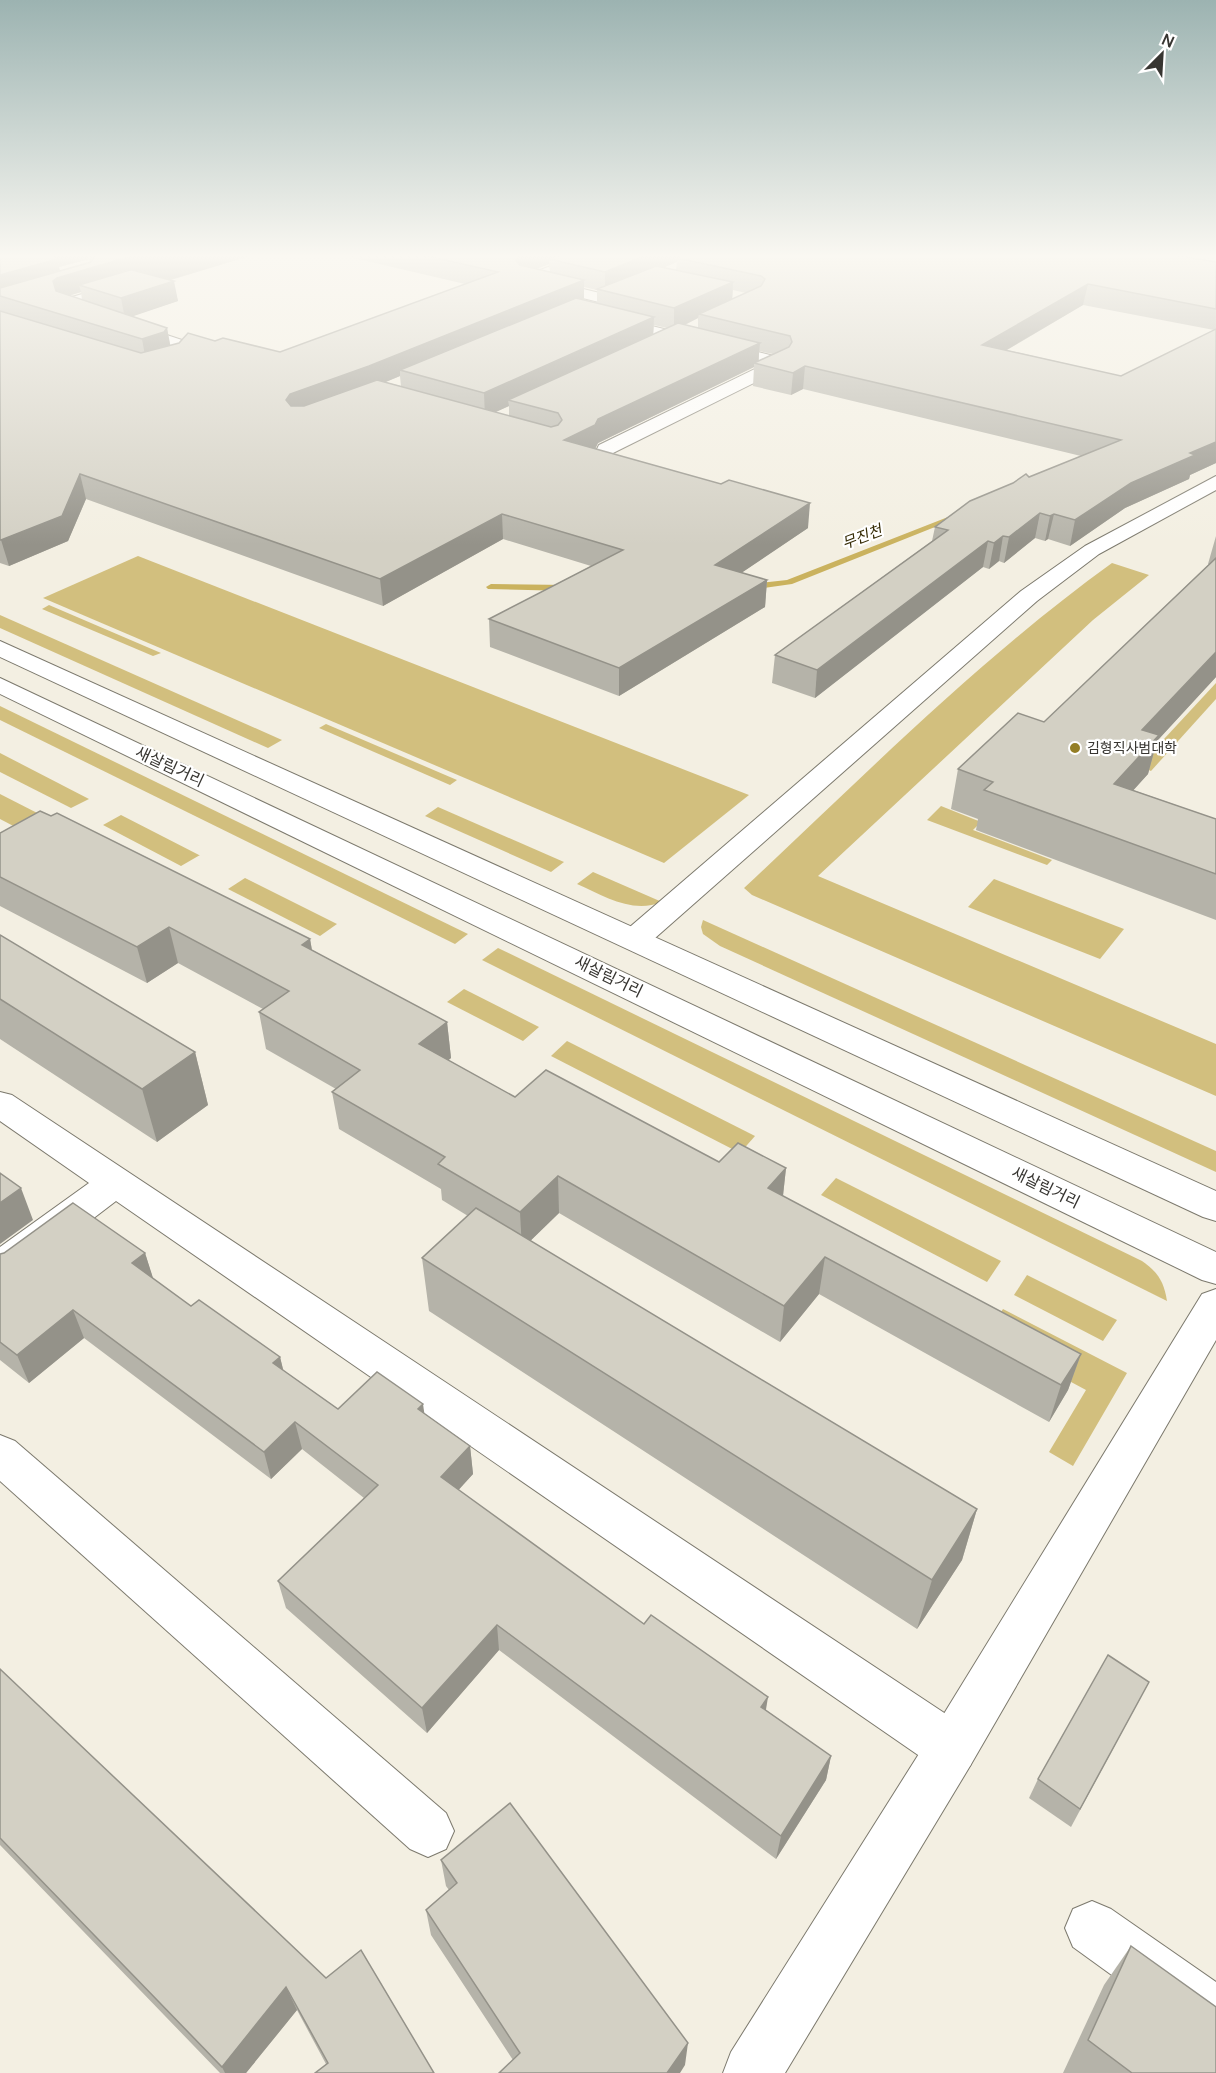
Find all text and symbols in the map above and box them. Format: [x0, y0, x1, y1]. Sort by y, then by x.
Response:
north arrow [1132, 24, 1192, 84]
text: N [1158, 28, 1178, 53]
water label: 무진천 [839, 519, 887, 554]
place label: 김형직사범대학 [1087, 738, 1177, 757]
street label: 새살림거리 [132, 740, 208, 792]
marker: 김형직사범대학 [1068, 741, 1082, 755]
street label: 새살림거리 [571, 950, 647, 1002]
street label: 새살림거리 [1008, 1161, 1084, 1213]

